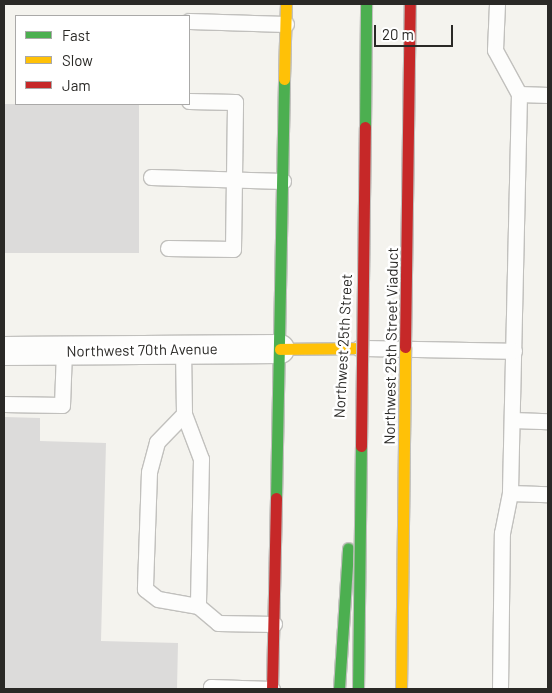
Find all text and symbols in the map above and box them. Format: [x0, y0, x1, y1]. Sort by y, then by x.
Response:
legend [15, 15, 190, 105]
scale bar [377, 15, 456, 47]
text: 20 m [382, 25, 414, 43]
text: Fast [62, 26, 90, 44]
text: Slow [62, 51, 93, 69]
text: Jam [62, 76, 91, 94]
street label: Northwest 25th Street Viaduct [380, 247, 402, 445]
street label: Northwest 25th Street [330, 273, 356, 419]
street label: Northwest 70th Avenue [66, 340, 218, 360]

